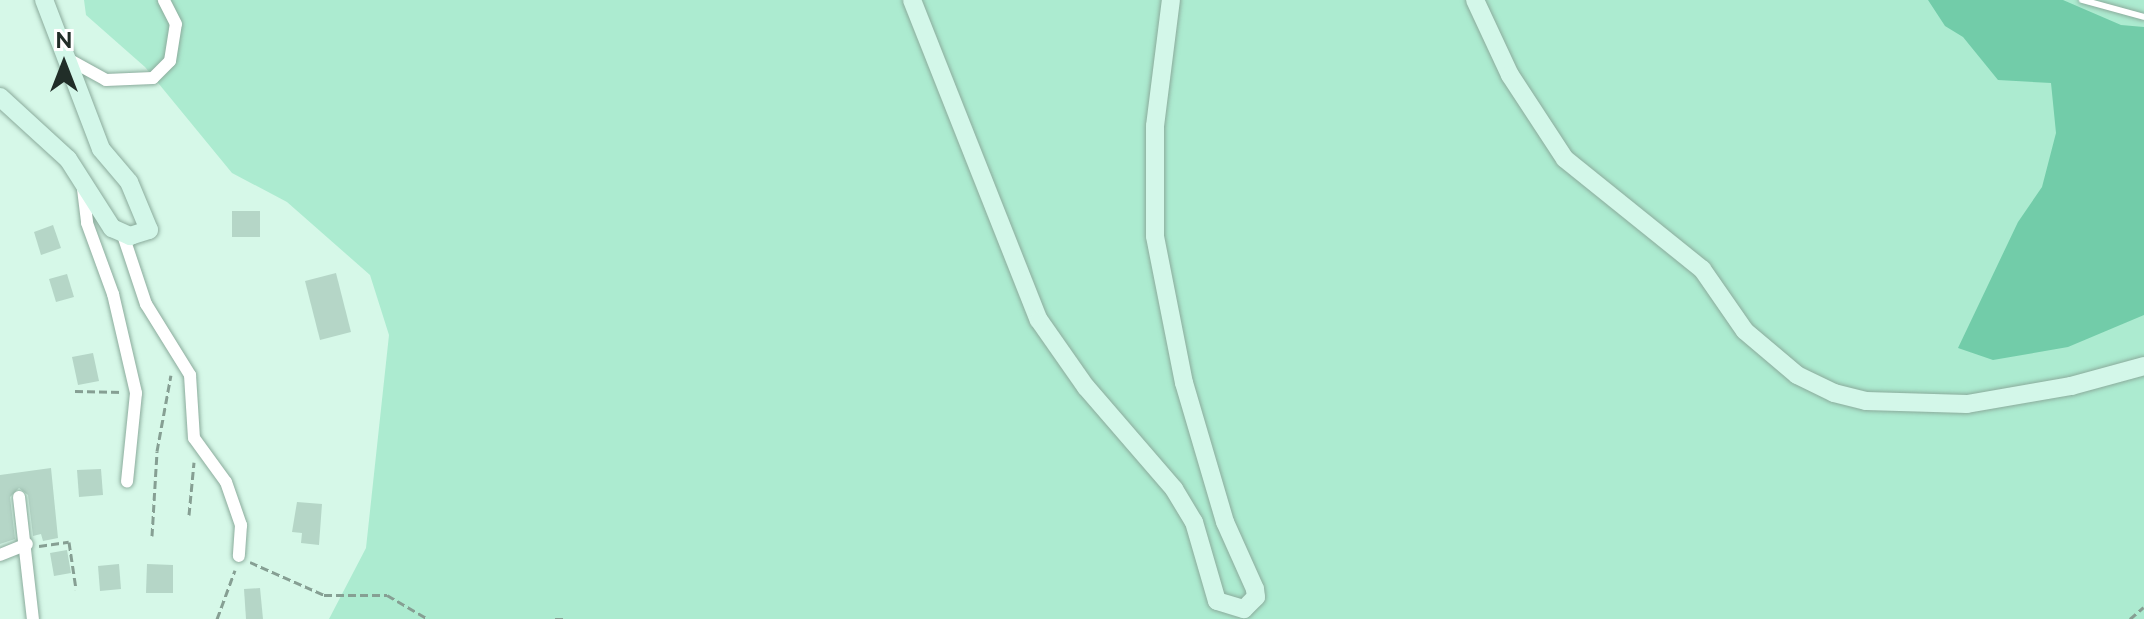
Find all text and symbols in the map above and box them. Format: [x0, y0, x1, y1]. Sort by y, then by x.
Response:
north arrow [24, 24, 104, 104]
text: N [56, 27, 72, 53]

